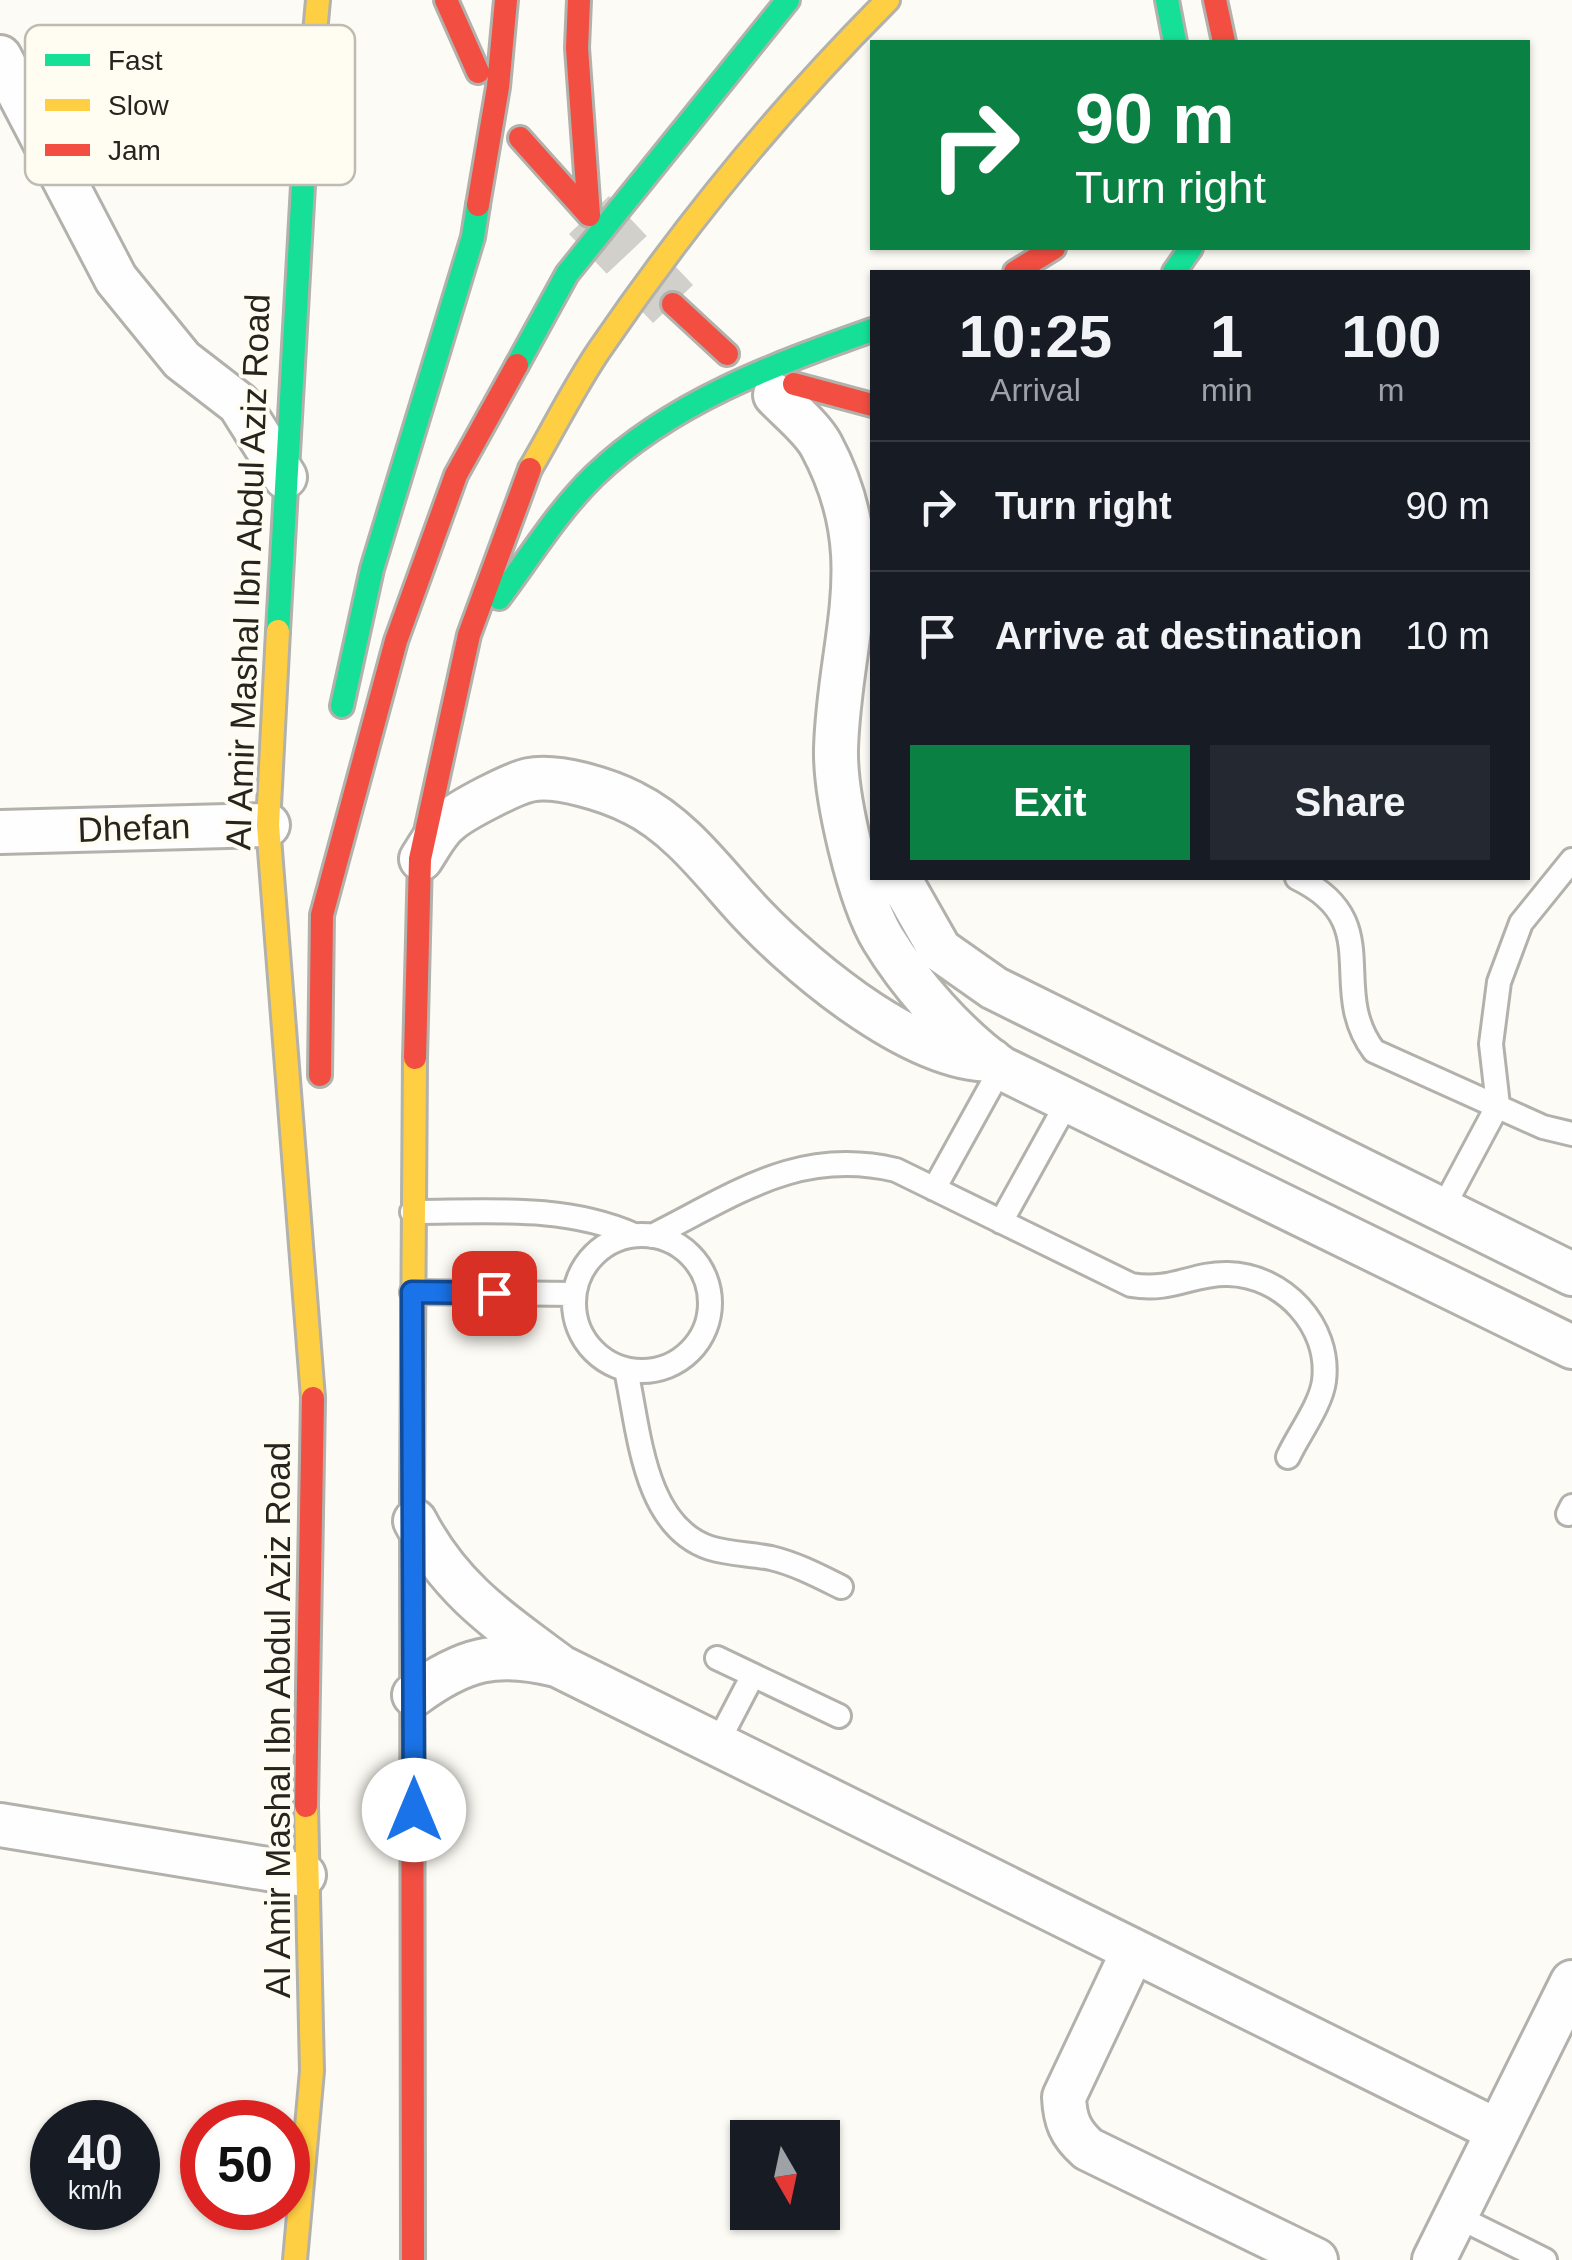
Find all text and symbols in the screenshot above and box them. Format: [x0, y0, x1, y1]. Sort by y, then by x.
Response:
legend [25, 25, 355, 185]
text: Fast [108, 45, 163, 76]
icon: right [910, 80, 1040, 210]
text: 90 m [1075, 80, 1235, 158]
text: Slow [108, 90, 169, 121]
text: Jam [108, 135, 161, 166]
text: Turn right [1075, 162, 1266, 213]
street label: Al Amir Mashal Ibn Abdul Aziz Road [218, 293, 277, 851]
text: 10:25 [959, 303, 1112, 370]
text: 1 [1210, 303, 1243, 370]
text: 100 [1341, 303, 1441, 370]
text: Arrival [990, 372, 1081, 408]
text: min [1201, 372, 1252, 408]
text: m [1378, 372, 1405, 408]
icon: right [910, 479, 965, 534]
text: Turn right [995, 485, 1172, 527]
text: 90 m [1406, 485, 1490, 527]
icon: arrive [910, 609, 965, 664]
text: Arrive at destination [995, 615, 1362, 657]
text: 10 m [1406, 615, 1490, 657]
button: Exit [910, 745, 1190, 860]
button: Share [1210, 745, 1490, 860]
street label: Dhefan [77, 806, 191, 849]
pin [452, 1251, 537, 1336]
icon: arrive [467, 1266, 522, 1321]
street label: Al Amir Mashal Ibn Abdul Aziz Road [258, 1442, 297, 1998]
position arrow [362, 1758, 466, 1862]
speed limit sign: 50 [180, 2100, 310, 2230]
north arrow [730, 2120, 840, 2230]
map controls [730, 2120, 840, 2230]
text: 40 [67, 2125, 123, 2181]
text: km/h [68, 2176, 122, 2204]

